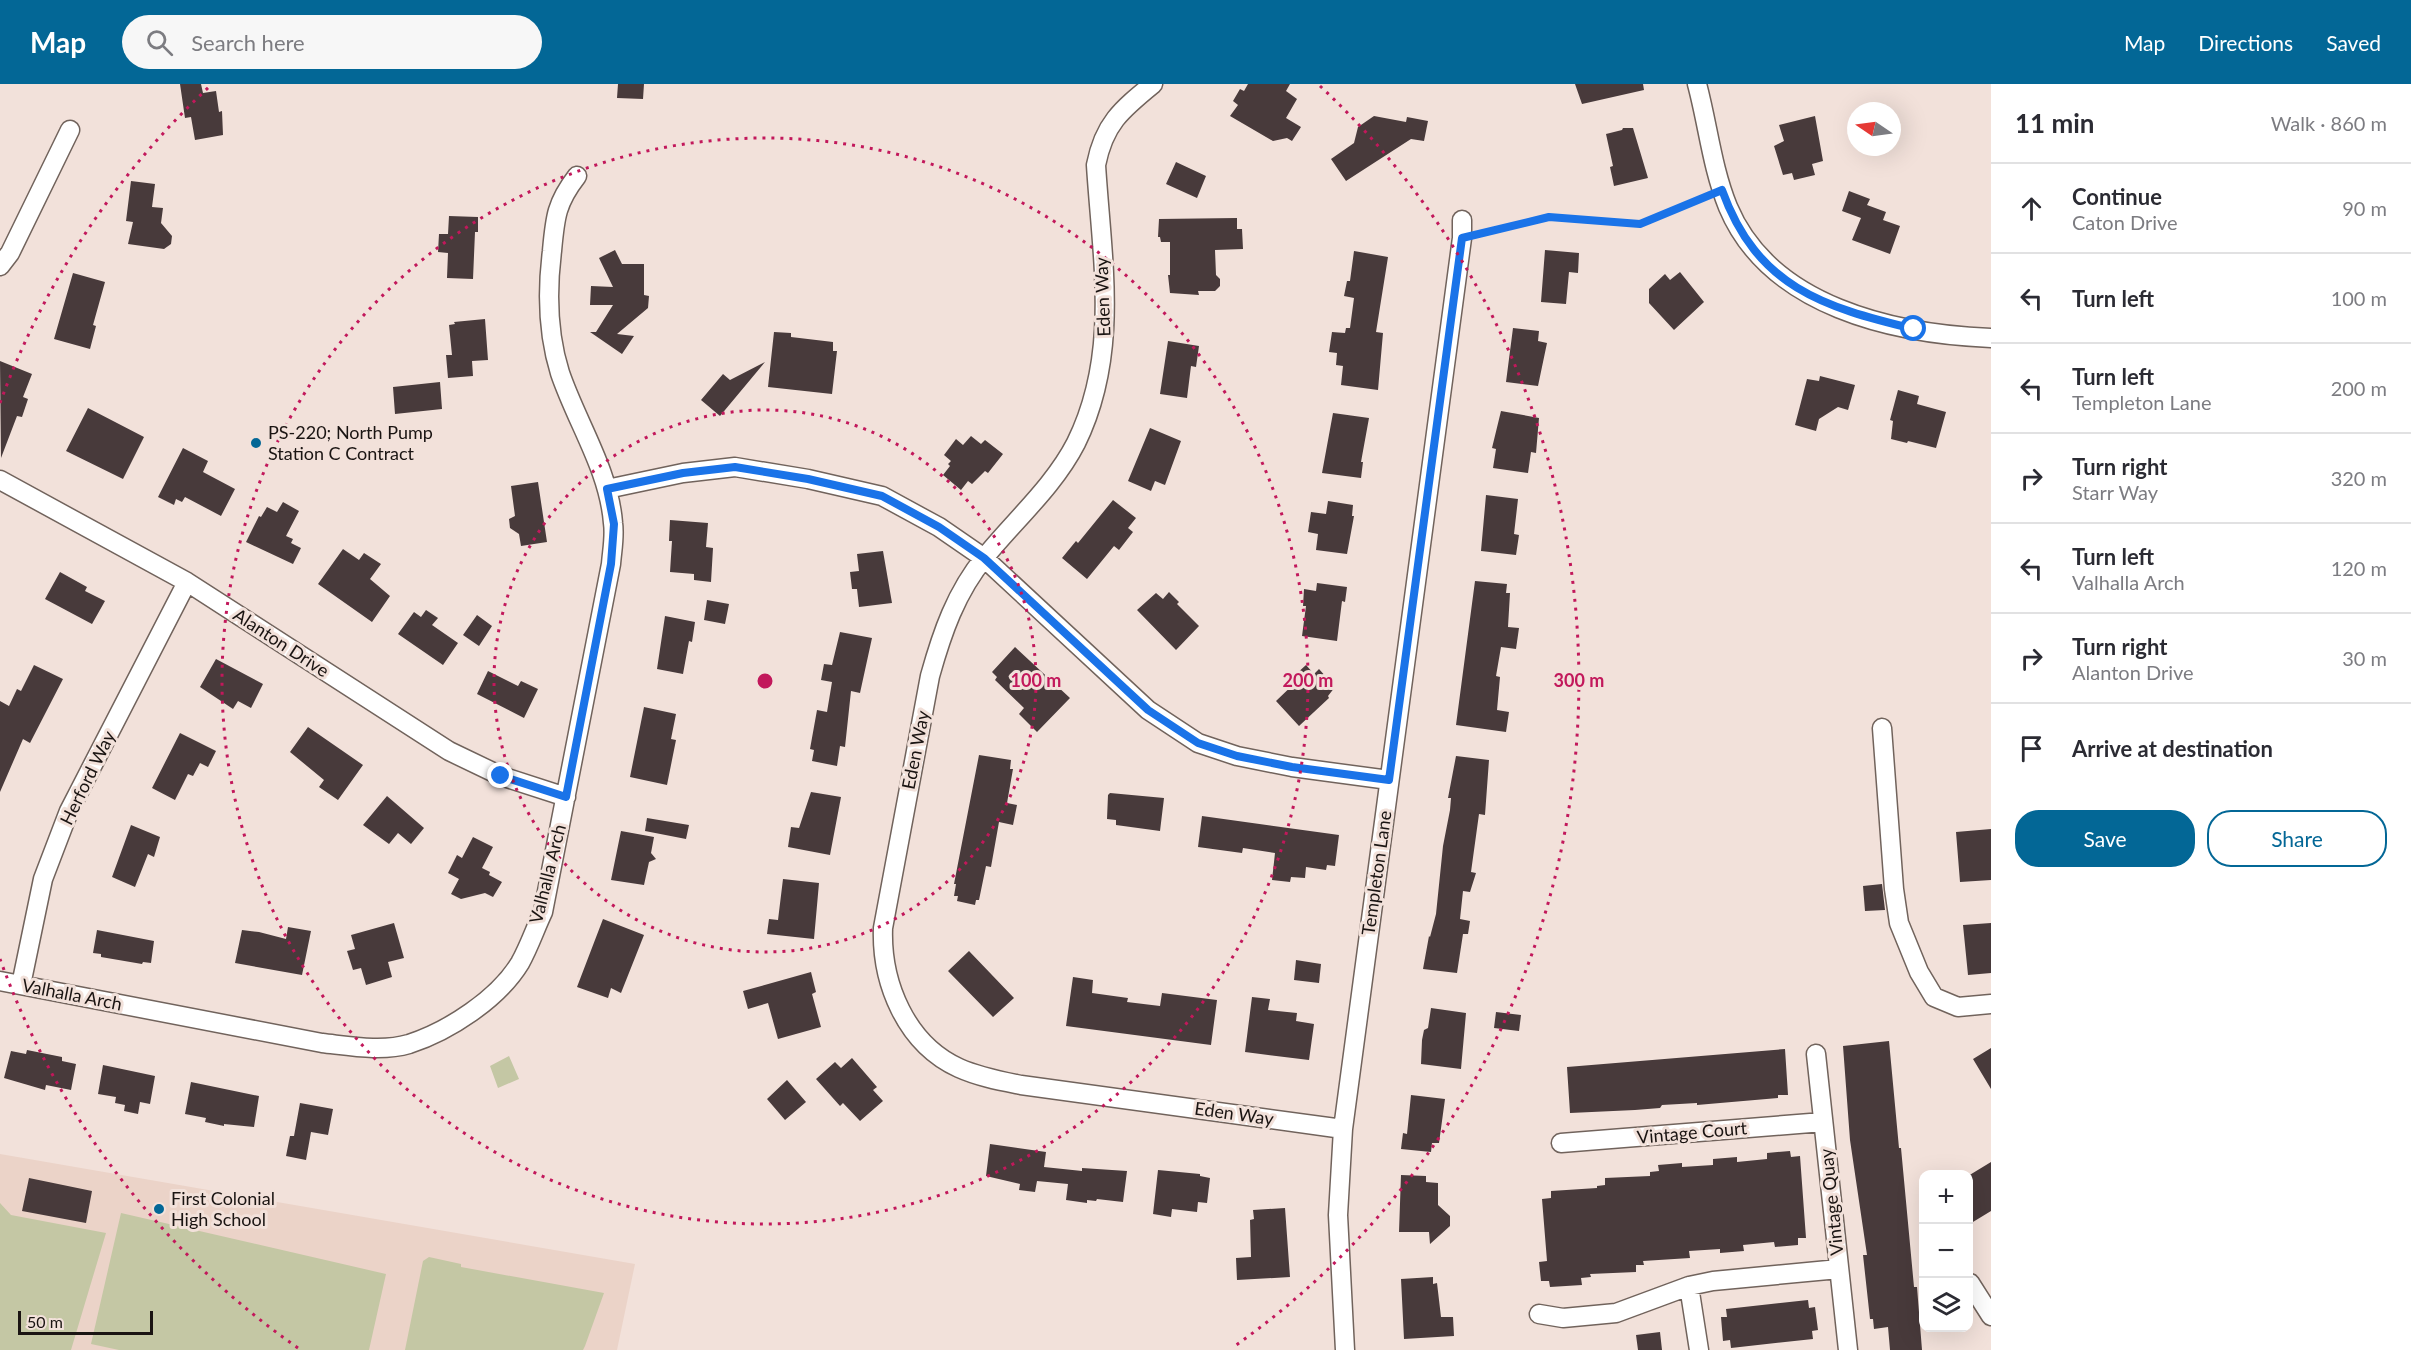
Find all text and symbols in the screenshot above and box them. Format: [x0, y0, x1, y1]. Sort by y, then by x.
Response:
search box [122, 15, 542, 69]
text: Map [30, 25, 86, 59]
icon: search [143, 26, 176, 59]
text: Search here [191, 29, 305, 56]
text: Map [2124, 30, 2165, 55]
text: Directions [2198, 30, 2293, 55]
text: Saved [2326, 30, 2381, 55]
north arrow [1847, 102, 1901, 156]
text: 11 min [2015, 107, 2095, 139]
text: Walk · 860 m [2271, 111, 2387, 135]
text: Continue [2072, 183, 2162, 210]
icon: ahead [2015, 192, 2048, 225]
text: 90 m [2342, 196, 2387, 220]
text: Caton Drive [2072, 210, 2178, 234]
street label: Eden Way [1090, 256, 1114, 337]
icon: left [2015, 282, 2048, 315]
text: Turn left [2072, 285, 2154, 312]
text: 100 m [2331, 286, 2387, 310]
route start [1900, 315, 1926, 341]
text: Turn left [2072, 363, 2154, 390]
icon: left [2015, 372, 2048, 405]
text: 200 m [2331, 376, 2387, 400]
text: Templeton Lane [2072, 390, 2211, 414]
place label: PS-220; North Pump Station C Contract [268, 421, 433, 464]
marker: PS-220; North Pump Station C Contract [249, 436, 263, 450]
text: Turn right [2072, 453, 2167, 480]
icon: right [2015, 462, 2048, 495]
text: 320 m [2331, 466, 2387, 490]
text: Starr Way [2072, 480, 2158, 504]
text: Turn left [2072, 543, 2154, 570]
icon: left [2015, 552, 2048, 585]
text: 120 m [2331, 556, 2387, 580]
text: Valhalla Arch [2072, 570, 2185, 594]
street label: Alanton Drive [230, 603, 333, 681]
text: Turn right [2072, 633, 2167, 660]
icon: right [2015, 642, 2048, 675]
text: 30 m [2342, 646, 2387, 670]
text: Alanton Drive [2072, 660, 2194, 684]
text: 100 m [1011, 669, 1061, 691]
text: 200 m [1283, 669, 1333, 691]
text: 300 m [1554, 669, 1604, 691]
centre of rings [755, 671, 775, 691]
street label: Eden Way [897, 708, 934, 791]
street label: Herford Way [55, 726, 120, 828]
icon: arrive [2015, 732, 2048, 765]
text: Arrive at destination [2072, 735, 2273, 762]
route end [487, 762, 513, 788]
street label: Templeton Lane [1356, 809, 1396, 937]
button: Save [2015, 810, 2195, 867]
button: Share [2207, 810, 2387, 867]
street label: Valhalla Arch [524, 822, 570, 926]
street label: Valhalla Arch [20, 974, 124, 1014]
street label: Eden Way [1193, 1097, 1276, 1130]
street label: Vintage Court [1636, 1116, 1748, 1148]
street label: Vintage Quay [1814, 1147, 1848, 1257]
map controls [1919, 1170, 1973, 1332]
button: + [1919, 1170, 1973, 1224]
place label: First Colonial High School [171, 1187, 275, 1230]
marker: First Colonial High School [152, 1202, 166, 1216]
button: − [1919, 1224, 1973, 1278]
button: layers [1919, 1278, 1973, 1332]
scale bar [18, 1308, 153, 1336]
text: 50 m [27, 1312, 63, 1331]

